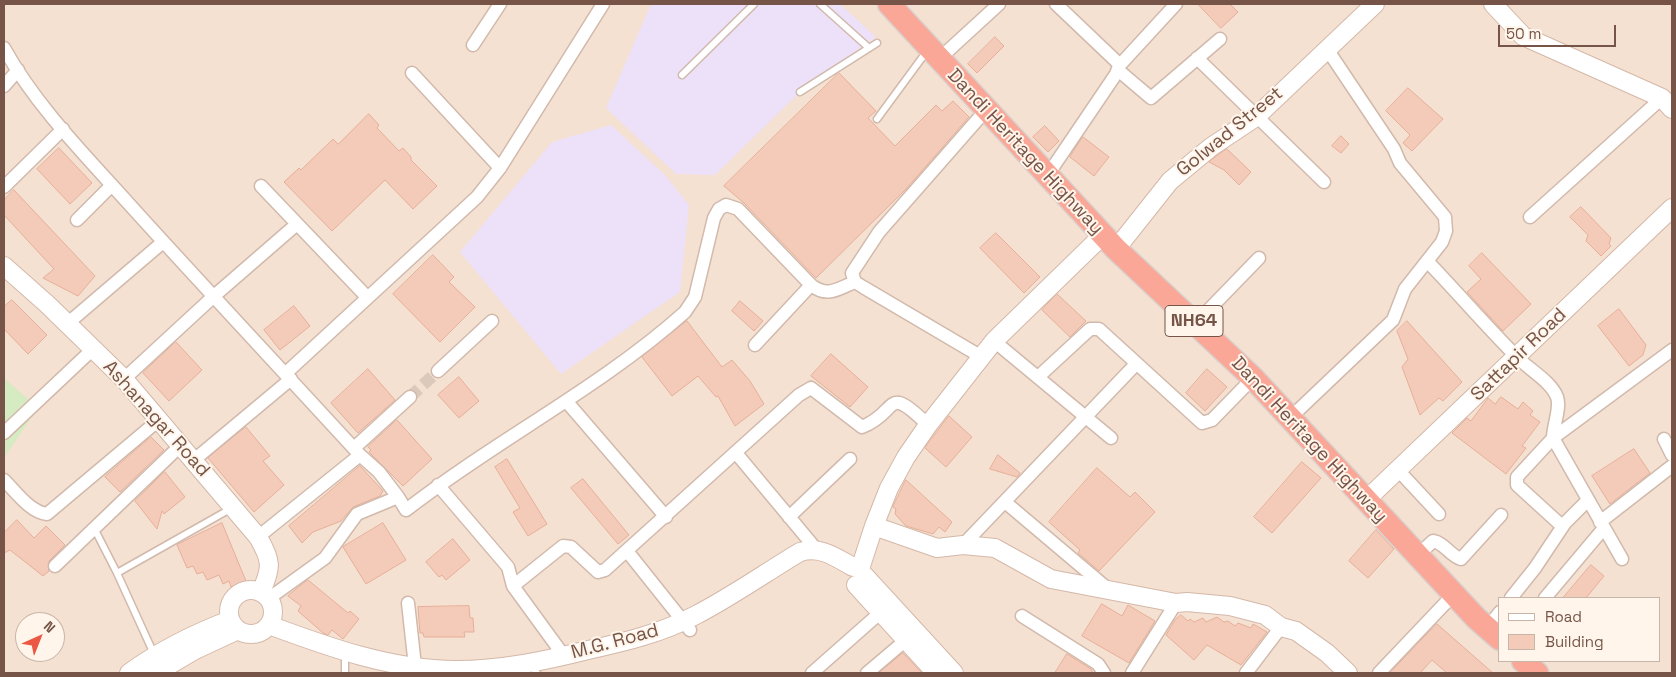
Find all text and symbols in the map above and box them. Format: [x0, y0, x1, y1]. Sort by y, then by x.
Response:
scale bar [1501, 15, 1618, 47]
text: 50 m [1506, 24, 1541, 43]
street label: Dandi Heritage Highway [942, 64, 1108, 240]
street label: Golwad Street [1172, 82, 1288, 182]
street label: Sattapir Road [1467, 304, 1571, 406]
road number: NH64 [1165, 306, 1223, 336]
street label: Dandi Heritage Highway [1226, 352, 1392, 528]
street label: Ashanagar Road [98, 356, 214, 482]
legend [1498, 597, 1661, 662]
text: Road [1545, 607, 1582, 626]
north arrow [15, 612, 65, 662]
text: N [40, 617, 59, 637]
street label: M.G. Road [569, 619, 661, 665]
text: Building [1545, 632, 1604, 651]

